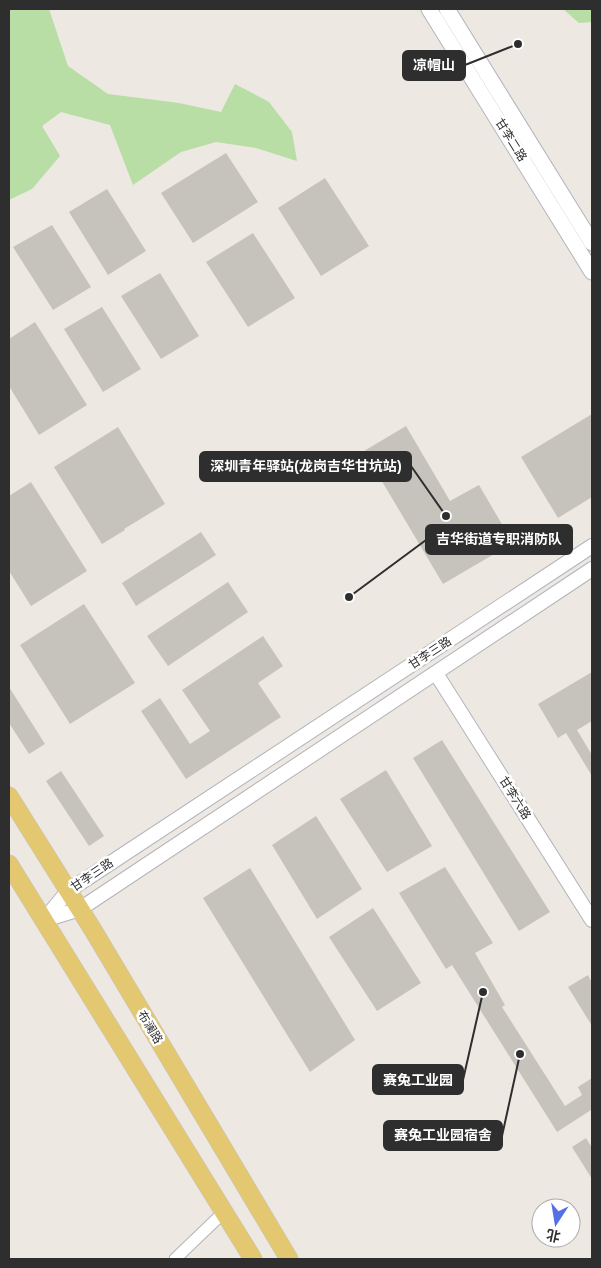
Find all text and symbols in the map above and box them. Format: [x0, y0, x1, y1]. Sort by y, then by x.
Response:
callout: 凉帽山 [403, 51, 465, 80]
text: 凉帽山 [413, 57, 455, 73]
street label: 甘李二路 [492, 116, 530, 164]
callout: 深圳青年驿站(龙岗吉华甘坑站) [200, 452, 411, 481]
text: 深圳青年驿站(龙岗吉华甘坑站) [210, 458, 402, 474]
callout: 吉华街道专职消防队 [426, 525, 572, 554]
text: 吉华街道专职消防队 [436, 531, 562, 547]
street label: 甘李三路 [406, 634, 454, 672]
street label: 甘李六路 [496, 774, 534, 822]
street label: 甘李三路 [68, 856, 116, 894]
street label: 布澜路 [135, 1008, 165, 1046]
callout: 赛兔工业园 [373, 1065, 463, 1094]
text: 赛兔工业园 [383, 1072, 453, 1088]
callout: 赛兔工业园宿舍 [384, 1121, 502, 1150]
text: 赛兔工业园宿舍 [394, 1127, 492, 1143]
north arrow [531, 1198, 581, 1248]
text: 北 [545, 1226, 562, 1245]

